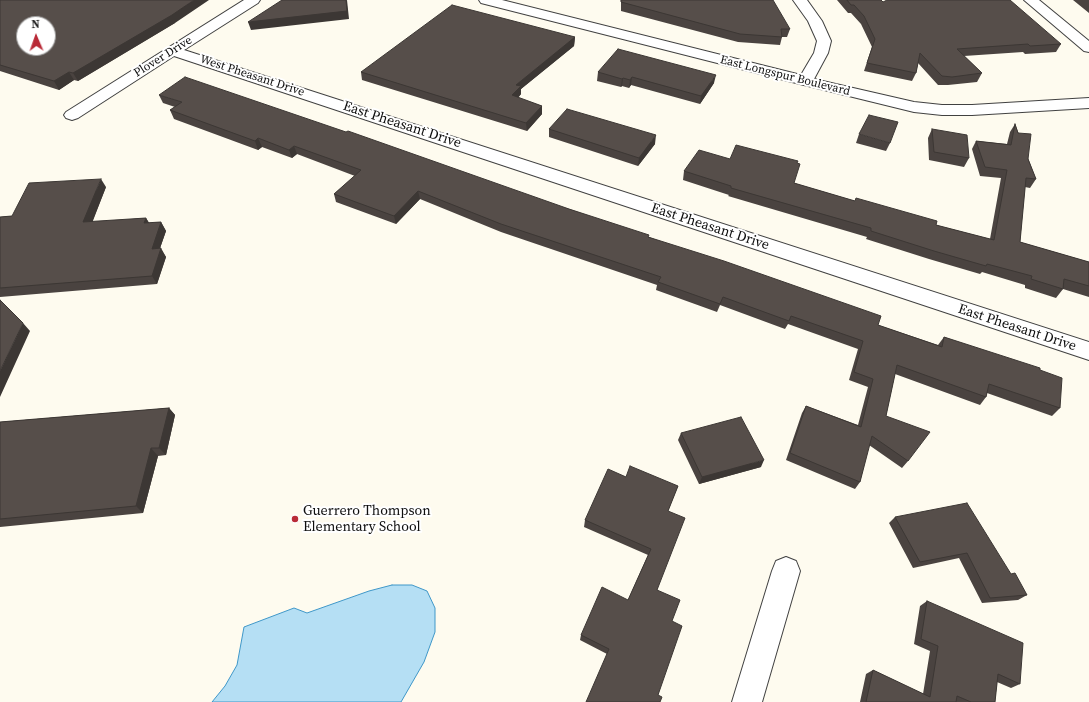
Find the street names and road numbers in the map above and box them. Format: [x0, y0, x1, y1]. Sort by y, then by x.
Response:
street label: Plover Drive [131, 33, 195, 81]
street label: West Pheasant Drive [198, 52, 306, 100]
street label: East Longspur Boulevard [718, 53, 852, 99]
street label: East Pheasant Drive [341, 98, 463, 152]
street label: East Pheasant Drive [649, 200, 771, 254]
street label: East Pheasant Drive [956, 301, 1078, 355]

